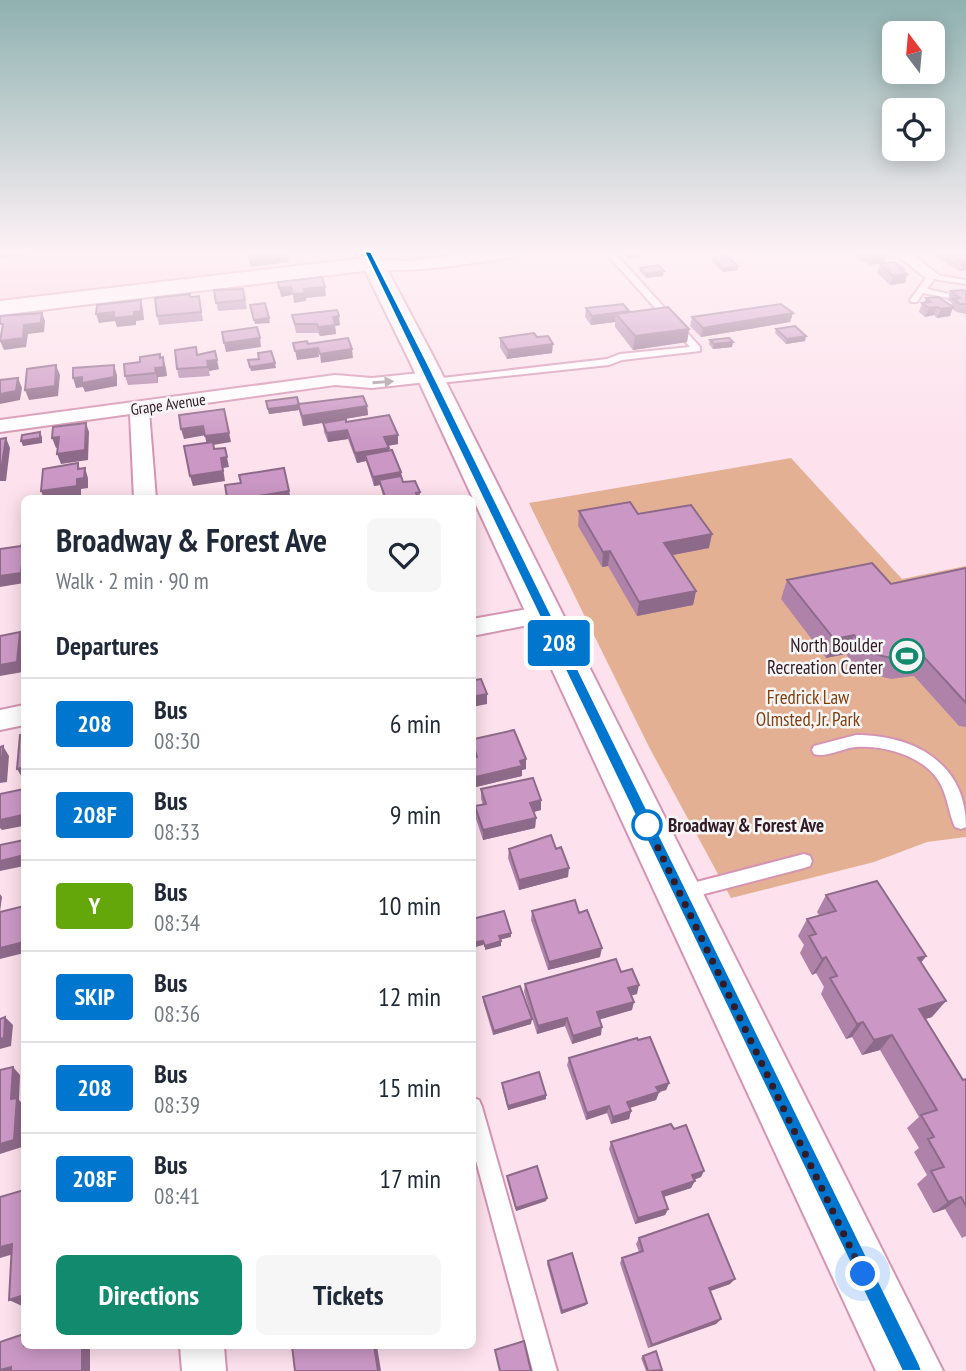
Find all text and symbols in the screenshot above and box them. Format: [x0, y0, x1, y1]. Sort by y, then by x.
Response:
north arrow [882, 21, 945, 84]
map controls [882, 21, 945, 161]
button: locate [882, 98, 945, 161]
one-way arrow [372, 376, 394, 387]
street label: Grape Avenue [129, 389, 207, 419]
text: Broadway & Forest Ave [56, 518, 327, 561]
button: heart [367, 518, 441, 592]
text: Walk · 2 min · 90 m [56, 566, 209, 595]
line badge: 208 [519, 620, 599, 666]
text: 208 [542, 627, 576, 658]
text: Departures [56, 629, 159, 662]
place label: North Boulder Recreation Center [767, 633, 884, 679]
sports icon: North Boulder Recreation Center [888, 637, 926, 675]
park label: Fredrick Law Olmsted, Jr. Park [756, 685, 861, 731]
text: Bus [154, 693, 187, 726]
text: 6 min [390, 707, 441, 740]
text: 208 [77, 708, 112, 739]
text: 08:30 [154, 726, 200, 755]
text: Bus [154, 784, 187, 817]
text: 9 min [390, 798, 441, 831]
text: 208F [72, 799, 117, 830]
marker: Broadway & Forest Ave [632, 810, 662, 840]
place label: Broadway & Forest Ave [668, 813, 824, 837]
text: 08:33 [154, 817, 200, 846]
text: Bus [154, 875, 187, 908]
text: 10 min [378, 889, 441, 922]
text: Y [89, 890, 100, 921]
text: 08:34 [154, 908, 200, 937]
text: Bus [154, 966, 187, 999]
text: 12 min [378, 980, 441, 1013]
text: SKIP [74, 981, 115, 1012]
text: 08:36 [154, 999, 200, 1028]
text: Bus [154, 1057, 187, 1090]
text: 15 min [378, 1071, 441, 1104]
text: 208 [77, 1072, 112, 1103]
text: 08:39 [154, 1090, 200, 1119]
text: Bus [154, 1148, 187, 1181]
text: 17 min [379, 1162, 441, 1195]
text: 208F [72, 1163, 117, 1194]
text: 08:41 [154, 1181, 200, 1210]
button: Directions [56, 1255, 242, 1335]
button: Tickets [256, 1255, 441, 1335]
your location [845, 1256, 880, 1291]

